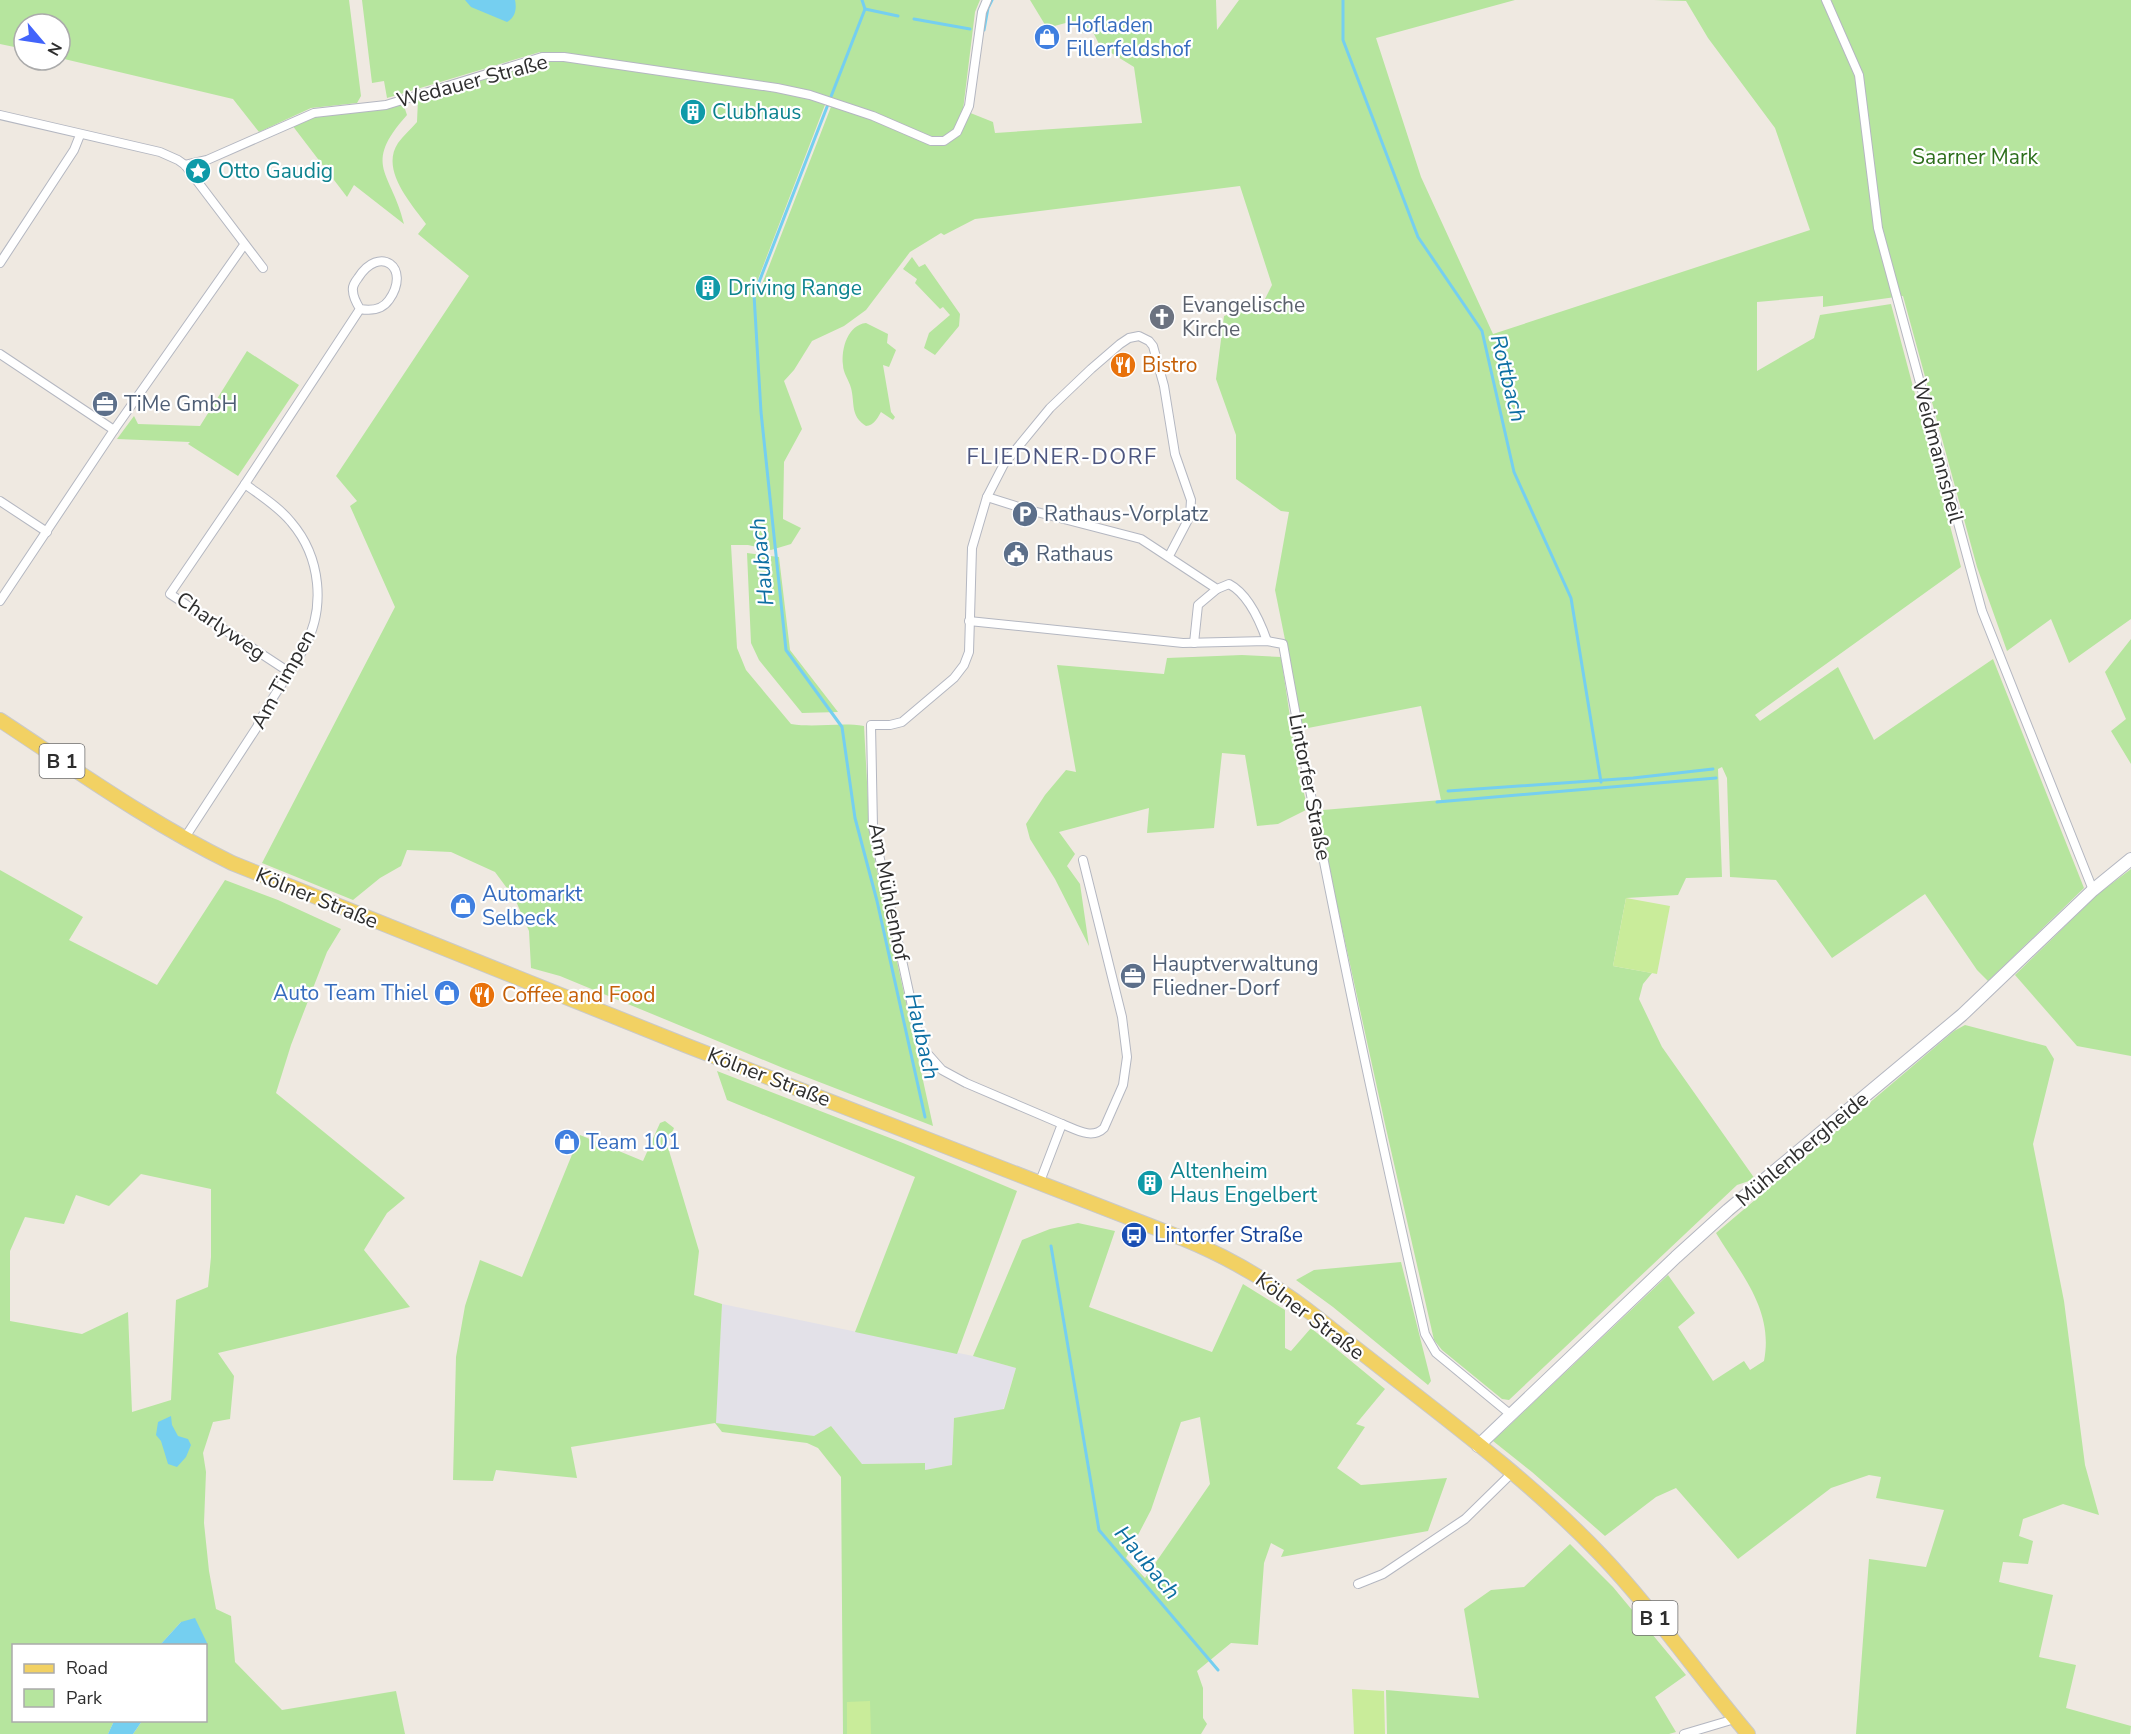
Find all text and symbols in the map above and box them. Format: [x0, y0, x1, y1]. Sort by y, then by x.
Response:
place label: Hofladen Fillerfeldshof [1066, 11, 1192, 63]
north arrow [12, 12, 72, 72]
shop icon: Hofladen Fillerfeldshof [1032, 22, 1062, 52]
text: N [42, 38, 67, 59]
street label: Wedauer Straße [393, 47, 551, 115]
building icon: Clubhaus [678, 97, 708, 127]
place label: Clubhaus [712, 98, 801, 126]
park label: Saarner Mark [1912, 143, 2038, 171]
place icon: Otto Gaudig [183, 156, 213, 186]
place label: Otto Gaudig [218, 157, 333, 185]
building icon: Driving Range [693, 273, 723, 303]
place label: Driving Range [728, 274, 862, 302]
place label: Evangelische Kirche [1182, 291, 1305, 343]
church icon: Evangelische Kirche [1147, 302, 1177, 332]
water label: Rottbach [1483, 331, 1533, 425]
restaurant icon: Bistro [1108, 350, 1138, 380]
place label: Bistro [1142, 351, 1197, 379]
street label: Weidmannsheil [1905, 376, 1971, 527]
office icon: TiMe GmbH [90, 389, 120, 419]
place label: TiMe GmbH [124, 390, 237, 418]
district label: FLIEDNER-DORF [966, 442, 1158, 472]
parking icon: Rathaus-Vorplatz [1010, 499, 1040, 529]
place label: Rathaus-Vorplatz [1044, 500, 1209, 528]
water label: Haubach [742, 517, 782, 607]
public building icon: Rathaus [1001, 539, 1031, 569]
place label: Rathaus [1036, 540, 1113, 568]
street label: Charlyweg [171, 585, 271, 667]
street label: Am Timpen [244, 624, 322, 734]
street label: Lintorfer Straße [1282, 711, 1338, 863]
road number: B 1 [40, 744, 84, 778]
street label: Am Mühlenhof [862, 821, 916, 964]
street label: Kölner Straße [252, 861, 382, 935]
place label: Automarkt Selbeck [482, 880, 583, 932]
shop icon: Automarkt Selbeck [448, 891, 478, 921]
place label: Hauptverwaltung Fliedner-Dorf [1152, 950, 1318, 1002]
office icon: Hauptverwaltung Fliedner-Dorf [1118, 961, 1148, 991]
shop icon: Auto Team Thiel [432, 978, 462, 1008]
place label: Auto Team Thiel [273, 979, 429, 1007]
restaurant icon: Coffee and Food [467, 980, 497, 1010]
place label: Coffee and Food [502, 981, 655, 1009]
water label: Haubach [898, 990, 947, 1082]
street label: Kölner Straße [703, 1041, 835, 1113]
street label: Mühlenbergheide [1730, 1085, 1874, 1213]
shop icon: Team 101 [552, 1127, 582, 1157]
place label: Team 101 [586, 1128, 681, 1156]
place label: Altenheim Haus Engelbert [1170, 1157, 1318, 1209]
building icon: Altenheim Haus Engelbert [1135, 1168, 1165, 1198]
bus stop icon: Lintorfer Straße [1119, 1220, 1149, 1250]
place label: Lintorfer Straße [1154, 1221, 1303, 1249]
street label: Kölner Straße [1250, 1266, 1370, 1366]
water label: Haubach [1107, 1519, 1187, 1606]
road number: B 1 [1632, 1601, 1678, 1635]
legend [12, 1644, 207, 1722]
text: Road [66, 1656, 108, 1680]
text: Park [66, 1686, 103, 1710]

